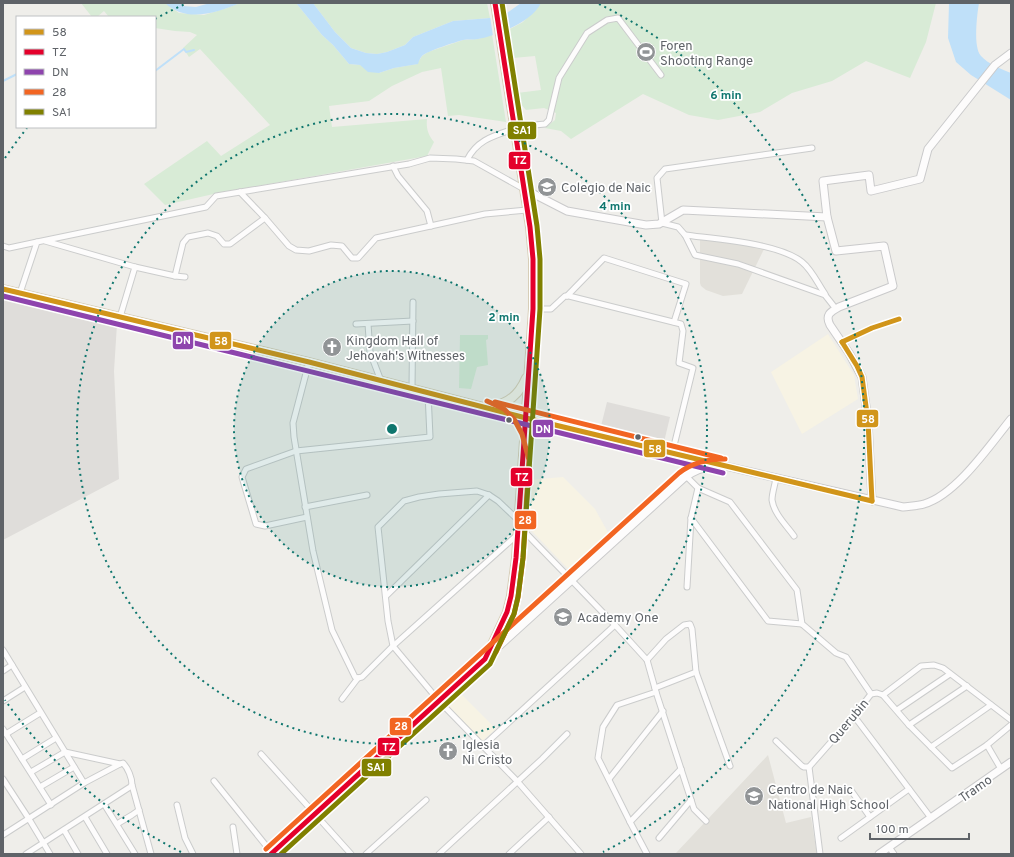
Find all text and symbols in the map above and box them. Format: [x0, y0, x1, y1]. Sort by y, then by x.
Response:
legend [16, 16, 156, 128]
text: 58 [52, 25, 67, 41]
place label: Foren Shooting Range [660, 39, 753, 70]
sports icon: Foren Shooting Range [635, 41, 657, 63]
text: TZ [52, 45, 67, 61]
text: DN [52, 65, 69, 81]
text: 28 [52, 85, 67, 101]
text: 6 min [710, 88, 742, 104]
text: SA1 [52, 105, 71, 121]
line badge: SA1 [507, 121, 537, 140]
text: SA1 [513, 124, 531, 138]
line badge: TZ [508, 151, 531, 170]
text: TZ [513, 154, 527, 168]
school or university icon: Colegio de Naic [536, 176, 558, 198]
place label: Colegio de Naic [561, 181, 651, 197]
text: 4 min [599, 199, 631, 215]
text: 2 min [488, 310, 520, 326]
line badge: DN [172, 331, 194, 350]
line badge: 58 [209, 331, 232, 350]
text: DN [175, 334, 191, 348]
place label: Kingdom Hall of Jehovah's Witnesses [346, 334, 465, 365]
text: 58 [214, 335, 228, 349]
church icon: Kingdom Hall of Jehovah's Witnesses [321, 336, 343, 358]
line badge: 58 [856, 409, 879, 428]
text: 58 [861, 413, 875, 427]
unlabelled marker [504, 415, 514, 425]
line badge: DN [532, 419, 554, 438]
centre of rings [385, 422, 399, 436]
text: DN [535, 423, 551, 437]
unlabelled marker [633, 432, 643, 442]
line badge: 58 [643, 439, 666, 458]
text: 58 [648, 443, 662, 457]
line badge: TZ [510, 467, 533, 487]
text: TZ [515, 471, 529, 485]
line badge: 28 [514, 510, 537, 530]
text: 28 [518, 514, 532, 528]
school or university icon: Academy One [552, 606, 574, 628]
place label: Academy One [577, 611, 659, 627]
street label: Querubin [826, 696, 873, 748]
line badge: 28 [389, 717, 412, 736]
text: 28 [394, 720, 408, 734]
line badge: TZ [377, 737, 400, 756]
place label: Iglesia Ni Cristo [462, 738, 512, 769]
church icon: Iglesia Ni Cristo [437, 740, 459, 762]
text: TZ [382, 741, 396, 755]
line badge: SA1 [361, 758, 392, 777]
text: SA1 [367, 761, 385, 775]
street label: Tramo [957, 773, 996, 807]
place label: Centro de Naic National High School [768, 783, 889, 814]
school or university icon: Centro de Naic National High School [743, 785, 765, 807]
scale bar [870, 815, 969, 841]
text: 100 m [876, 822, 909, 838]

